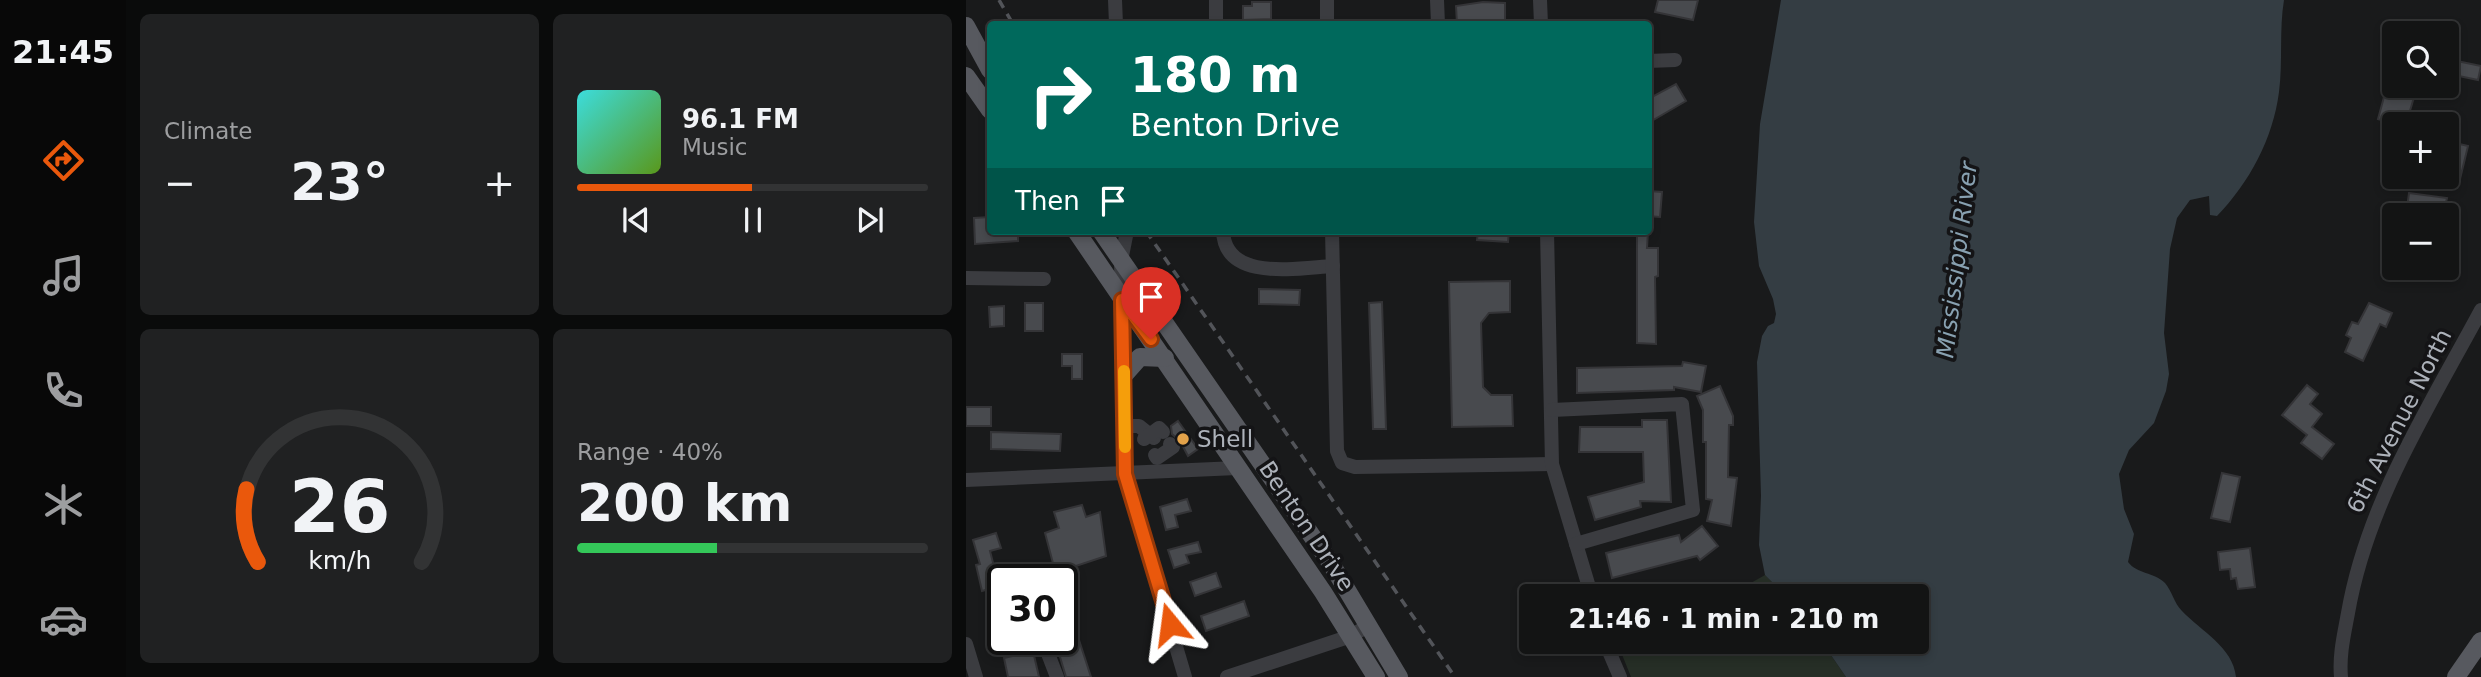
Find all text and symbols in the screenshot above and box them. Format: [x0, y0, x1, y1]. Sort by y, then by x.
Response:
map controls [2382, 21, 2459, 280]
button: search [2382, 21, 2459, 98]
text: 21:45 [12, 33, 114, 71]
text: 180 m [1130, 47, 1300, 104]
icon: right [1015, 49, 1106, 140]
text: 96.1 FM [682, 104, 799, 134]
text: Benton Drive [1130, 106, 1340, 144]
button: + [2382, 112, 2459, 189]
text: Climate [164, 118, 253, 144]
text: Music [682, 134, 747, 160]
icon: directions [39, 136, 88, 185]
text: 23° [290, 152, 389, 212]
water label: Mississippi River [1931, 158, 1983, 360]
text: − [164, 161, 196, 205]
text: + [483, 161, 515, 205]
icon: arrive [1094, 182, 1132, 220]
text: Then [1015, 186, 1080, 216]
icon: previous [617, 201, 655, 239]
icon: pause [734, 201, 772, 239]
icon: next [851, 201, 889, 239]
button: − [2382, 203, 2459, 280]
icon: music [39, 251, 88, 300]
pin [1121, 267, 1181, 339]
icon: arrive [1132, 278, 1170, 316]
street label: 6th Avenue North [2341, 325, 2457, 517]
icon: phone [39, 366, 88, 415]
place label: Shell [1197, 426, 1253, 452]
marker: Shell [1175, 431, 1191, 447]
text: Range · 40% [577, 439, 723, 465]
street label: Benton Drive [1254, 456, 1360, 596]
text: 26 [289, 464, 390, 549]
text: 200 km [577, 473, 792, 533]
icon: climate [39, 480, 88, 529]
text: km/h [308, 546, 371, 575]
speed limit sign: 30 [987, 564, 1078, 655]
position arrow [1133, 587, 1207, 661]
icon: car [39, 595, 88, 644]
text: 21:46 · 1 min · 210 m [1569, 604, 1879, 634]

